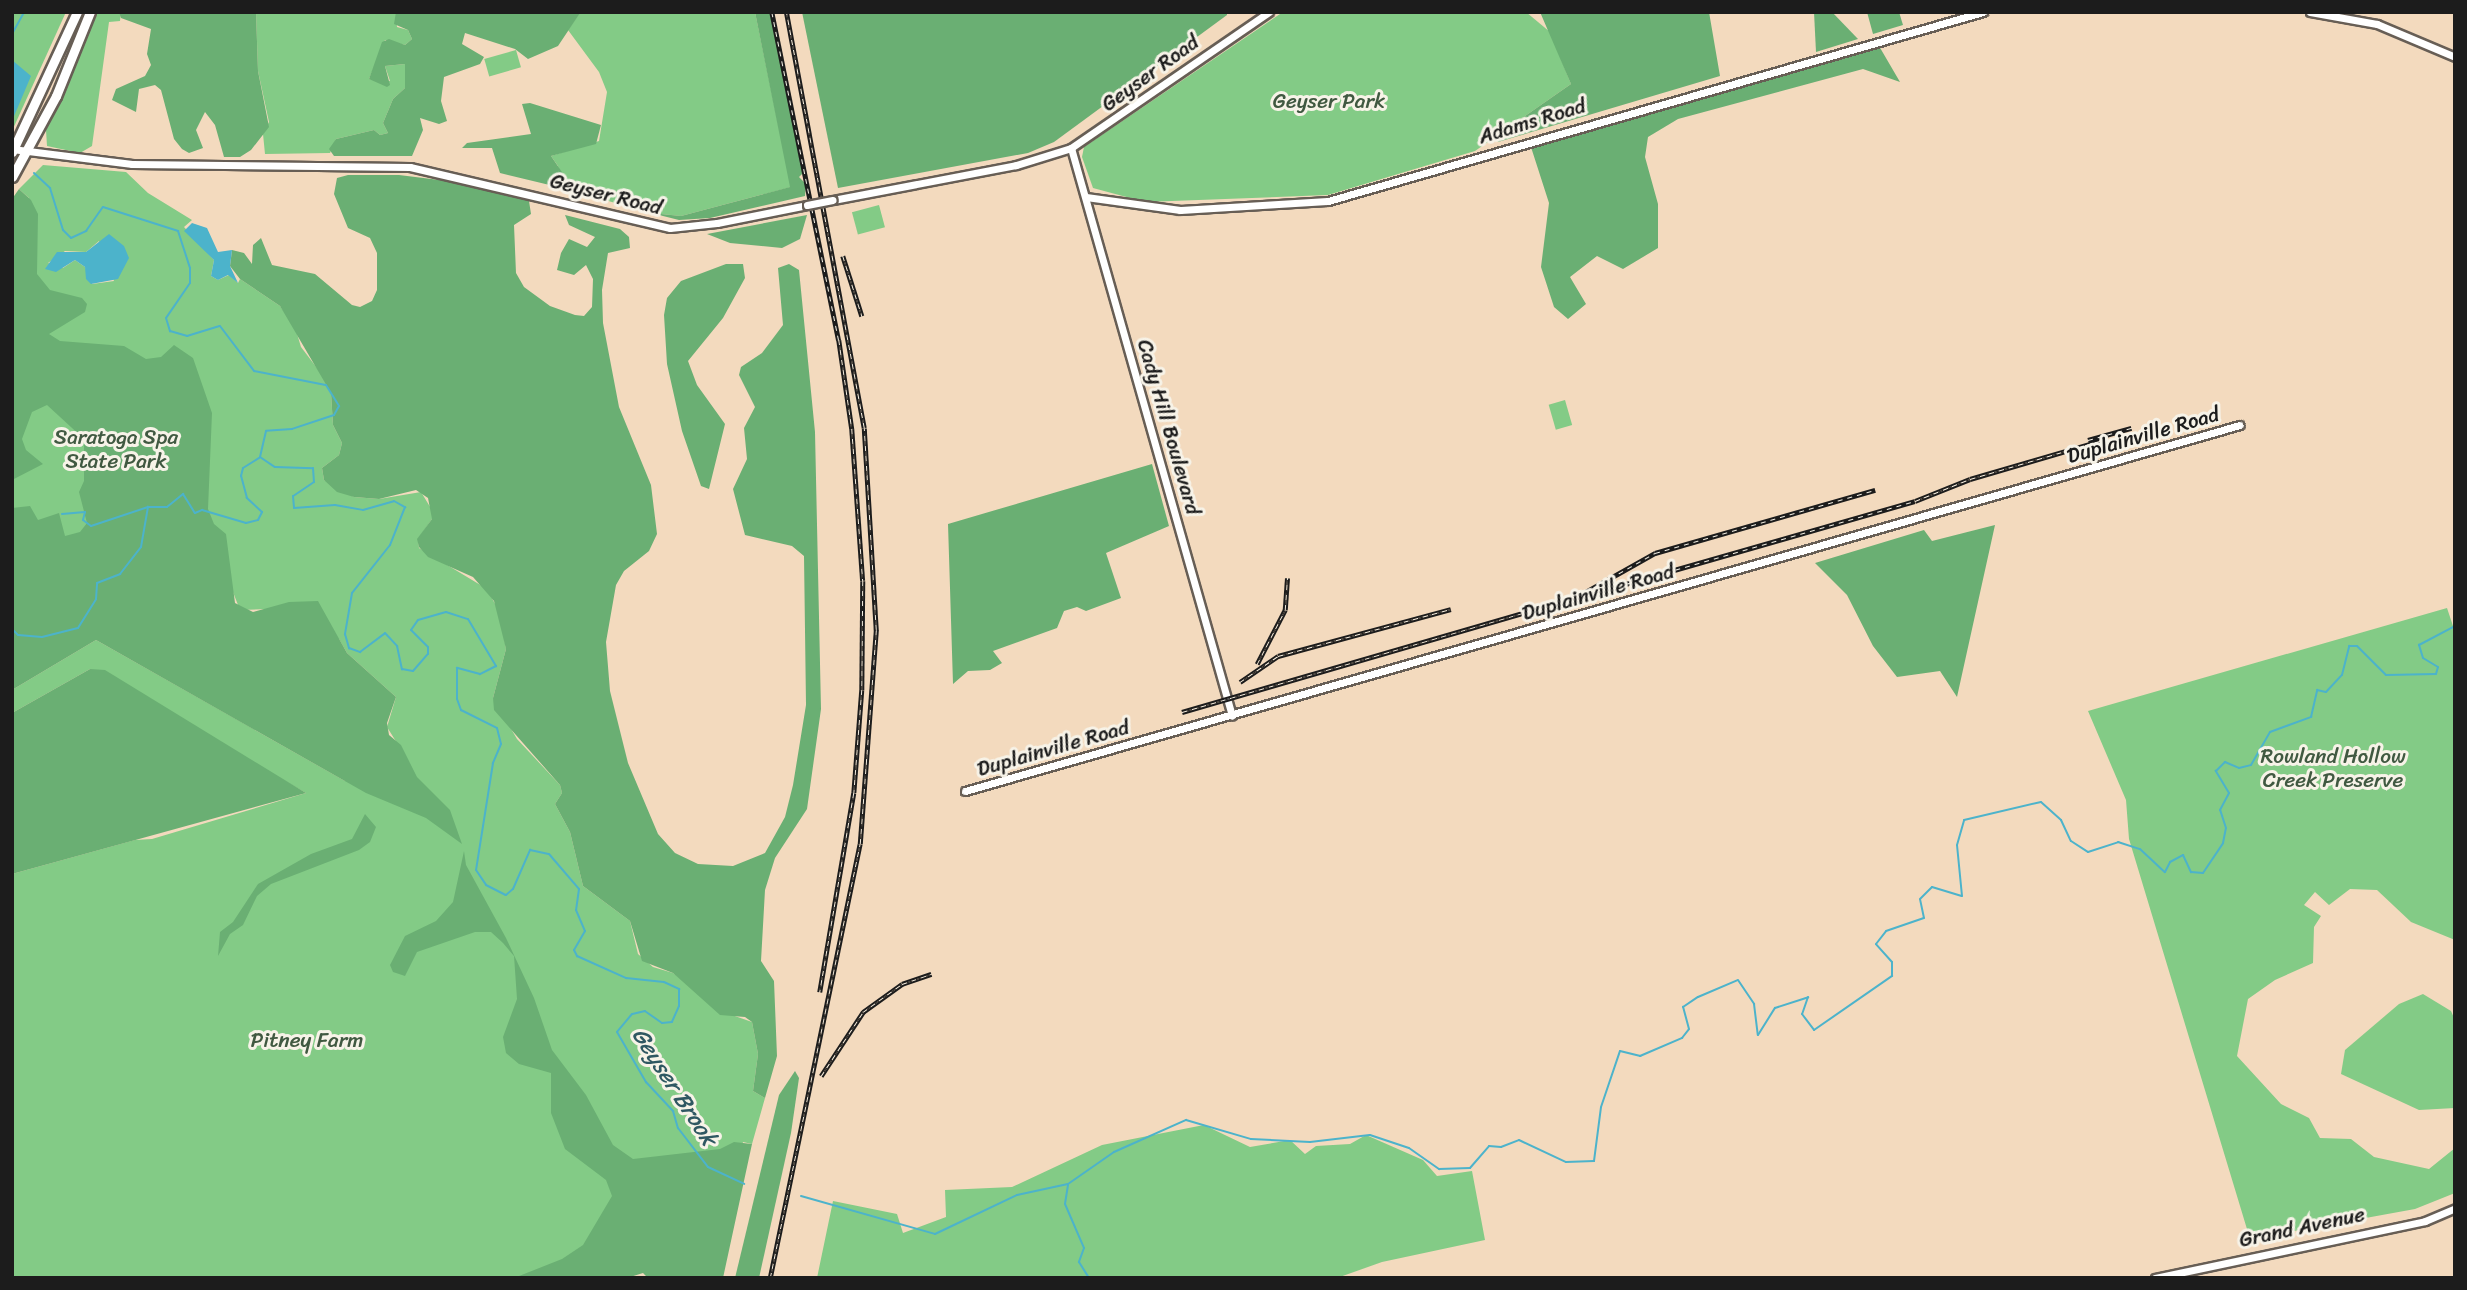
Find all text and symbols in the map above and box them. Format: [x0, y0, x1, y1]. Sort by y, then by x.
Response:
street label: Geyser Road [1096, 29, 1204, 117]
park label: Geyser Park [1273, 88, 1385, 114]
street label: Adams Road [1475, 93, 1589, 149]
street label: Geyser Road [547, 168, 665, 220]
street label: Cady Hill Boulevard [1132, 337, 1206, 517]
street label: Duplainville Road [2064, 401, 2222, 469]
park label: Saratoga Spa State Park [54, 424, 178, 474]
street label: Duplainville Road [1519, 558, 1677, 626]
street label: Duplainville Road [974, 714, 1132, 782]
park label: Rowland Hollow Creek Preserve [2260, 743, 2406, 793]
water label: Geyser Brook [626, 1023, 722, 1151]
park label: Pitney Farm [251, 1027, 363, 1053]
street label: Grand Avenue [2237, 1201, 2367, 1253]

